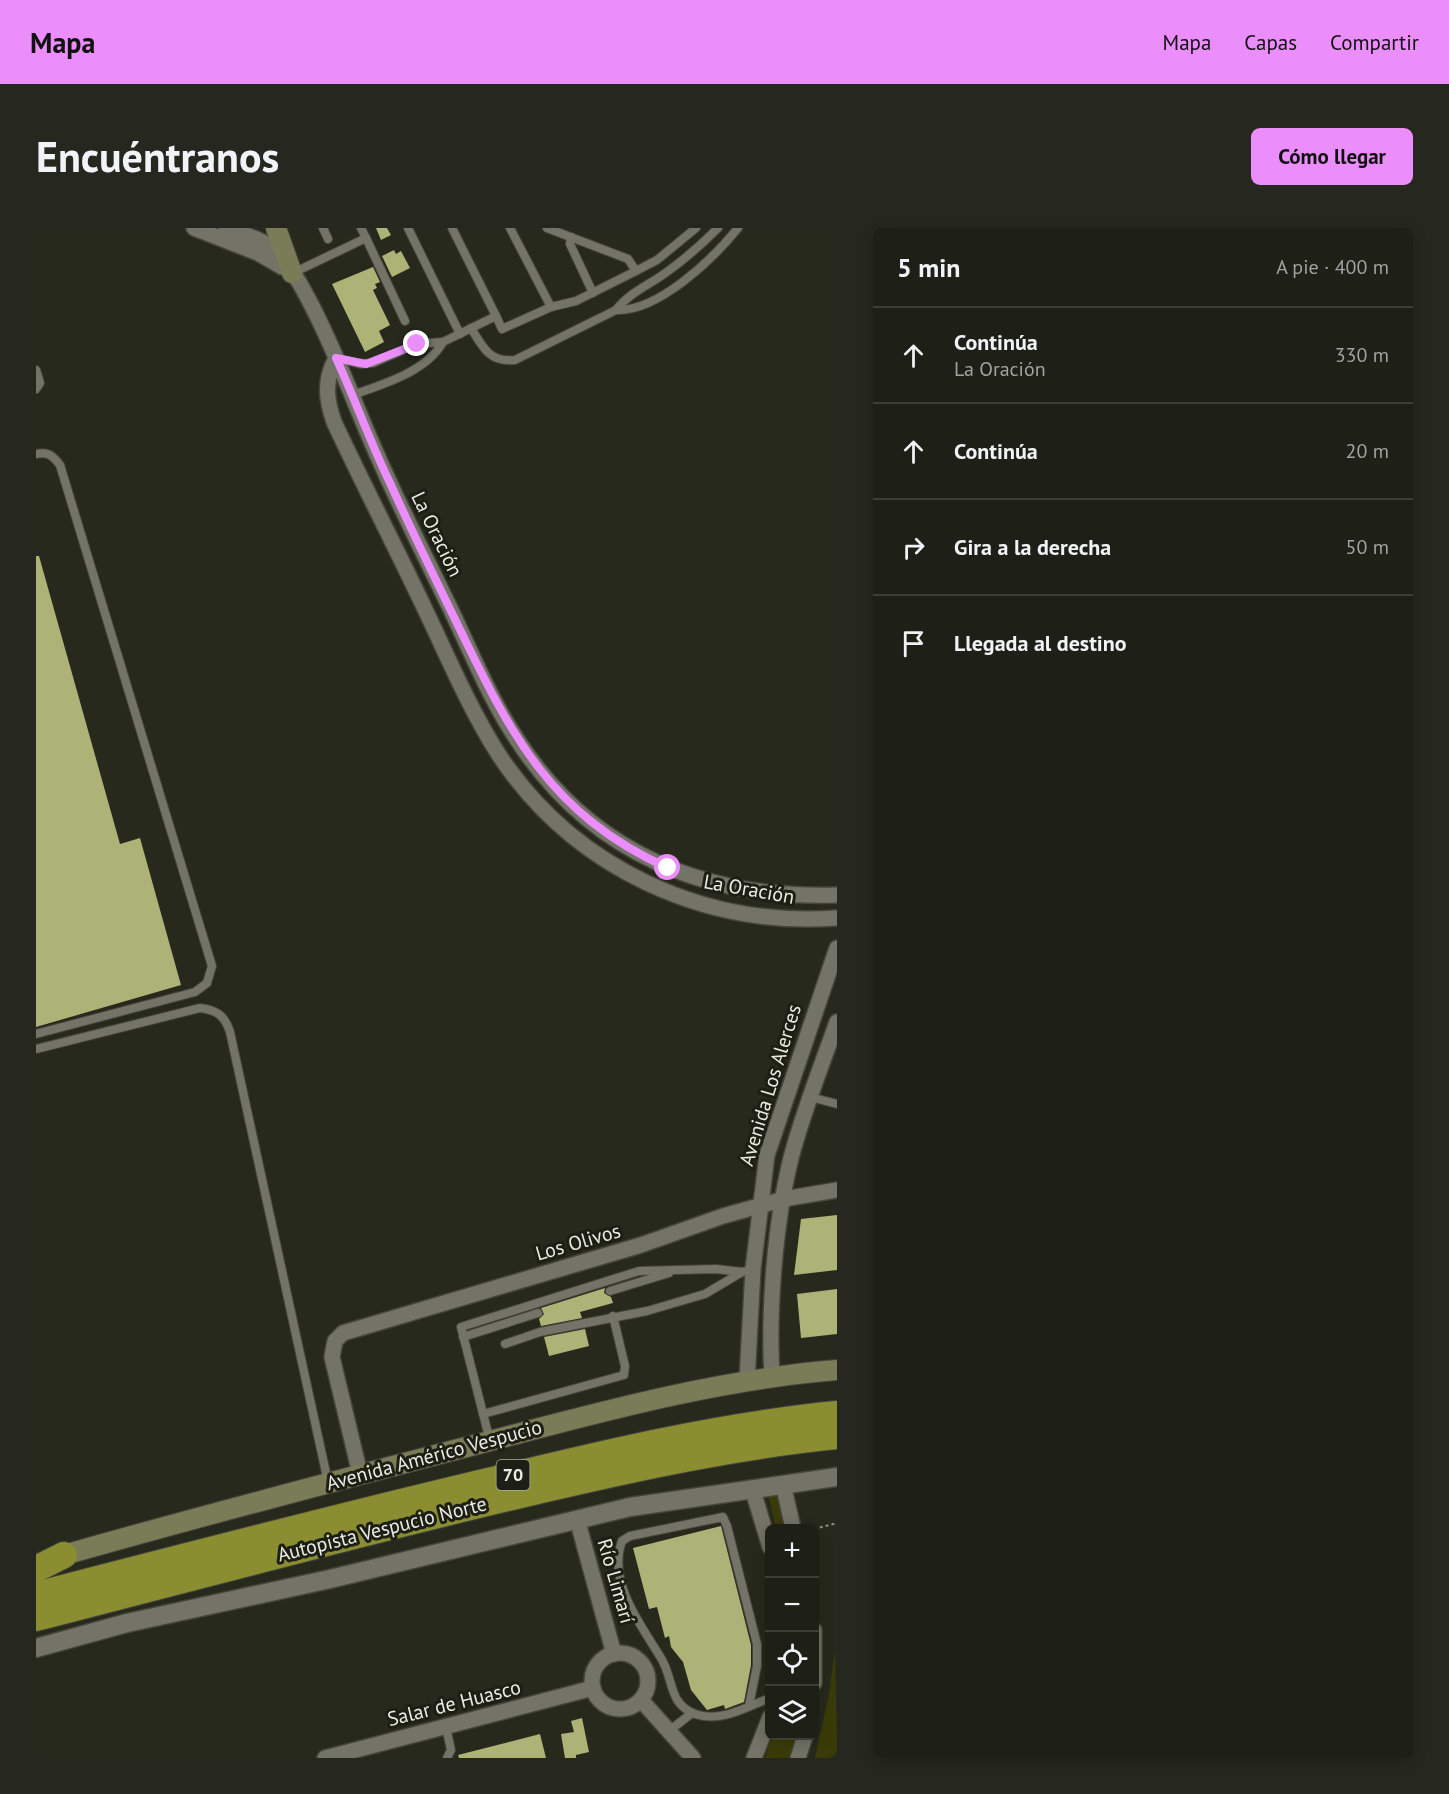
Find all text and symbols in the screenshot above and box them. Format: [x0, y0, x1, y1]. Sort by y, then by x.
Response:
text: Mapa [30, 24, 95, 61]
text: Mapa [1163, 29, 1211, 56]
text: Capas [1244, 29, 1297, 56]
text: Compartir [1330, 29, 1419, 56]
button: Cómo llegar [1251, 128, 1413, 185]
text: Encuéntranos [36, 129, 279, 184]
text: 5 min [897, 251, 960, 284]
text: A pie · 400 m [1276, 254, 1389, 280]
text: Continúa [954, 328, 1038, 356]
route end [403, 330, 429, 356]
icon: ahead [897, 339, 930, 372]
text: 330 m [1335, 342, 1389, 368]
text: La Oración [954, 356, 1046, 382]
icon: ahead [897, 435, 930, 468]
text: Continúa [954, 437, 1038, 465]
text: 20 m [1346, 438, 1389, 464]
street label: La Oración [405, 487, 469, 581]
icon: right [897, 531, 930, 564]
text: Gira a la derecha [954, 533, 1111, 561]
text: 50 m [1346, 534, 1389, 560]
icon: arrive [897, 627, 930, 660]
text: Llegada al destino [954, 629, 1127, 657]
route start [654, 854, 680, 880]
street label: La Oración [702, 868, 796, 910]
street label: Avenida Los Alerces [733, 1001, 807, 1169]
street label: Los Olivos [533, 1218, 623, 1266]
street label: Avenida Américo Vespucio [323, 1414, 545, 1496]
road number: 70 [496, 1460, 530, 1490]
street label: Autopista Vespucio Norte [275, 1490, 489, 1568]
map controls [765, 1524, 819, 1740]
button: + [765, 1524, 819, 1578]
street label: Río Limarí [591, 1536, 641, 1626]
button: − [765, 1578, 819, 1632]
button: locate [765, 1632, 819, 1686]
street label: Salar de Huasco [385, 1674, 523, 1732]
button: layers [765, 1686, 819, 1740]

